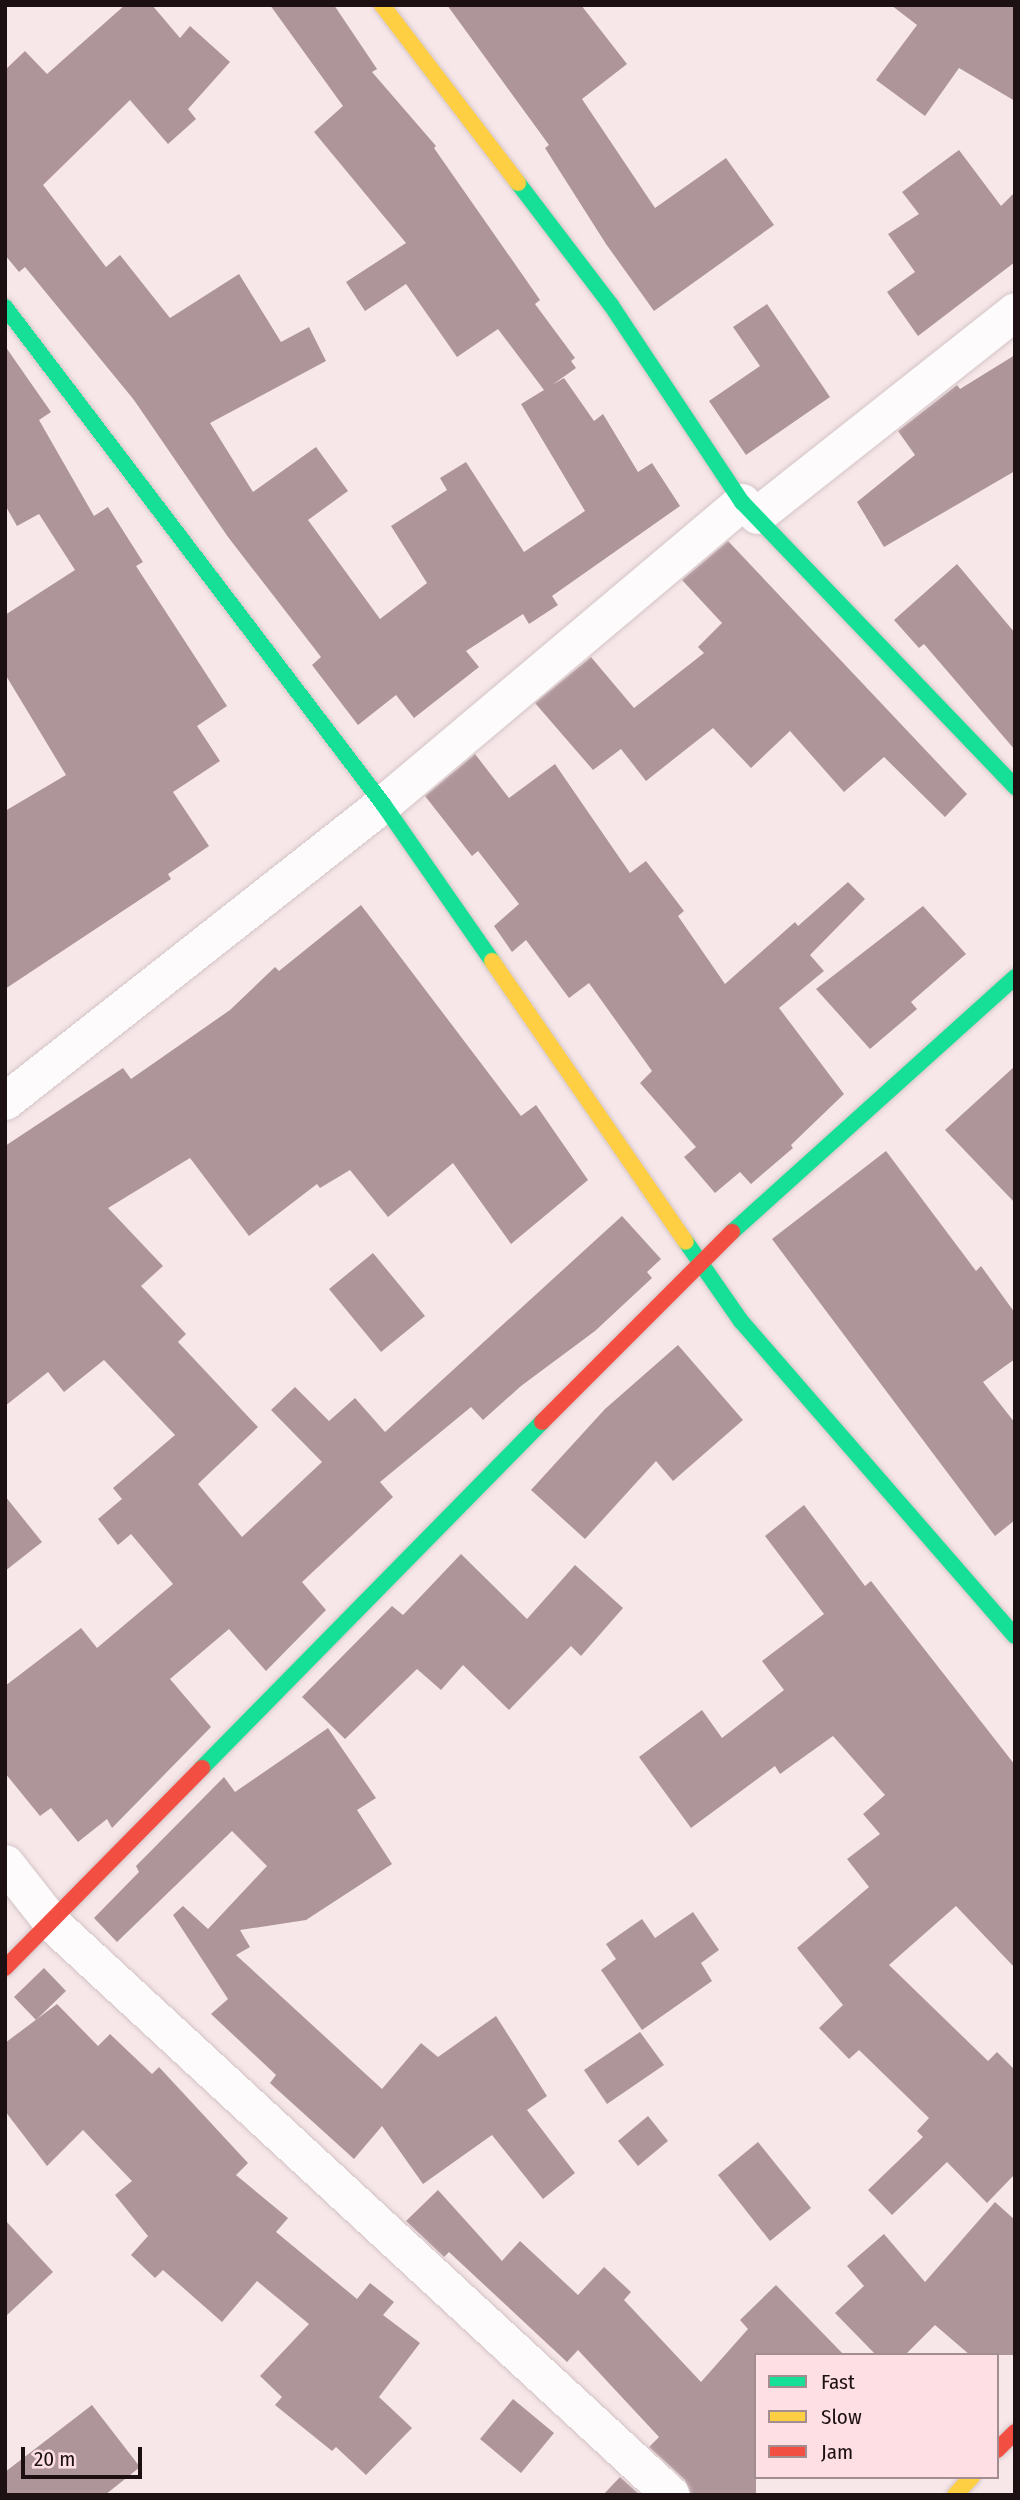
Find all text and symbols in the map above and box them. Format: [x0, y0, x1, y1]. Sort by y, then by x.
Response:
legend [754, 2353, 999, 2479]
text: Fast [821, 2369, 855, 2395]
text: Slow [821, 2404, 862, 2430]
scale bar [24, 2434, 145, 2478]
text: Jam [821, 2439, 853, 2465]
text: 20 m [34, 2446, 75, 2472]

